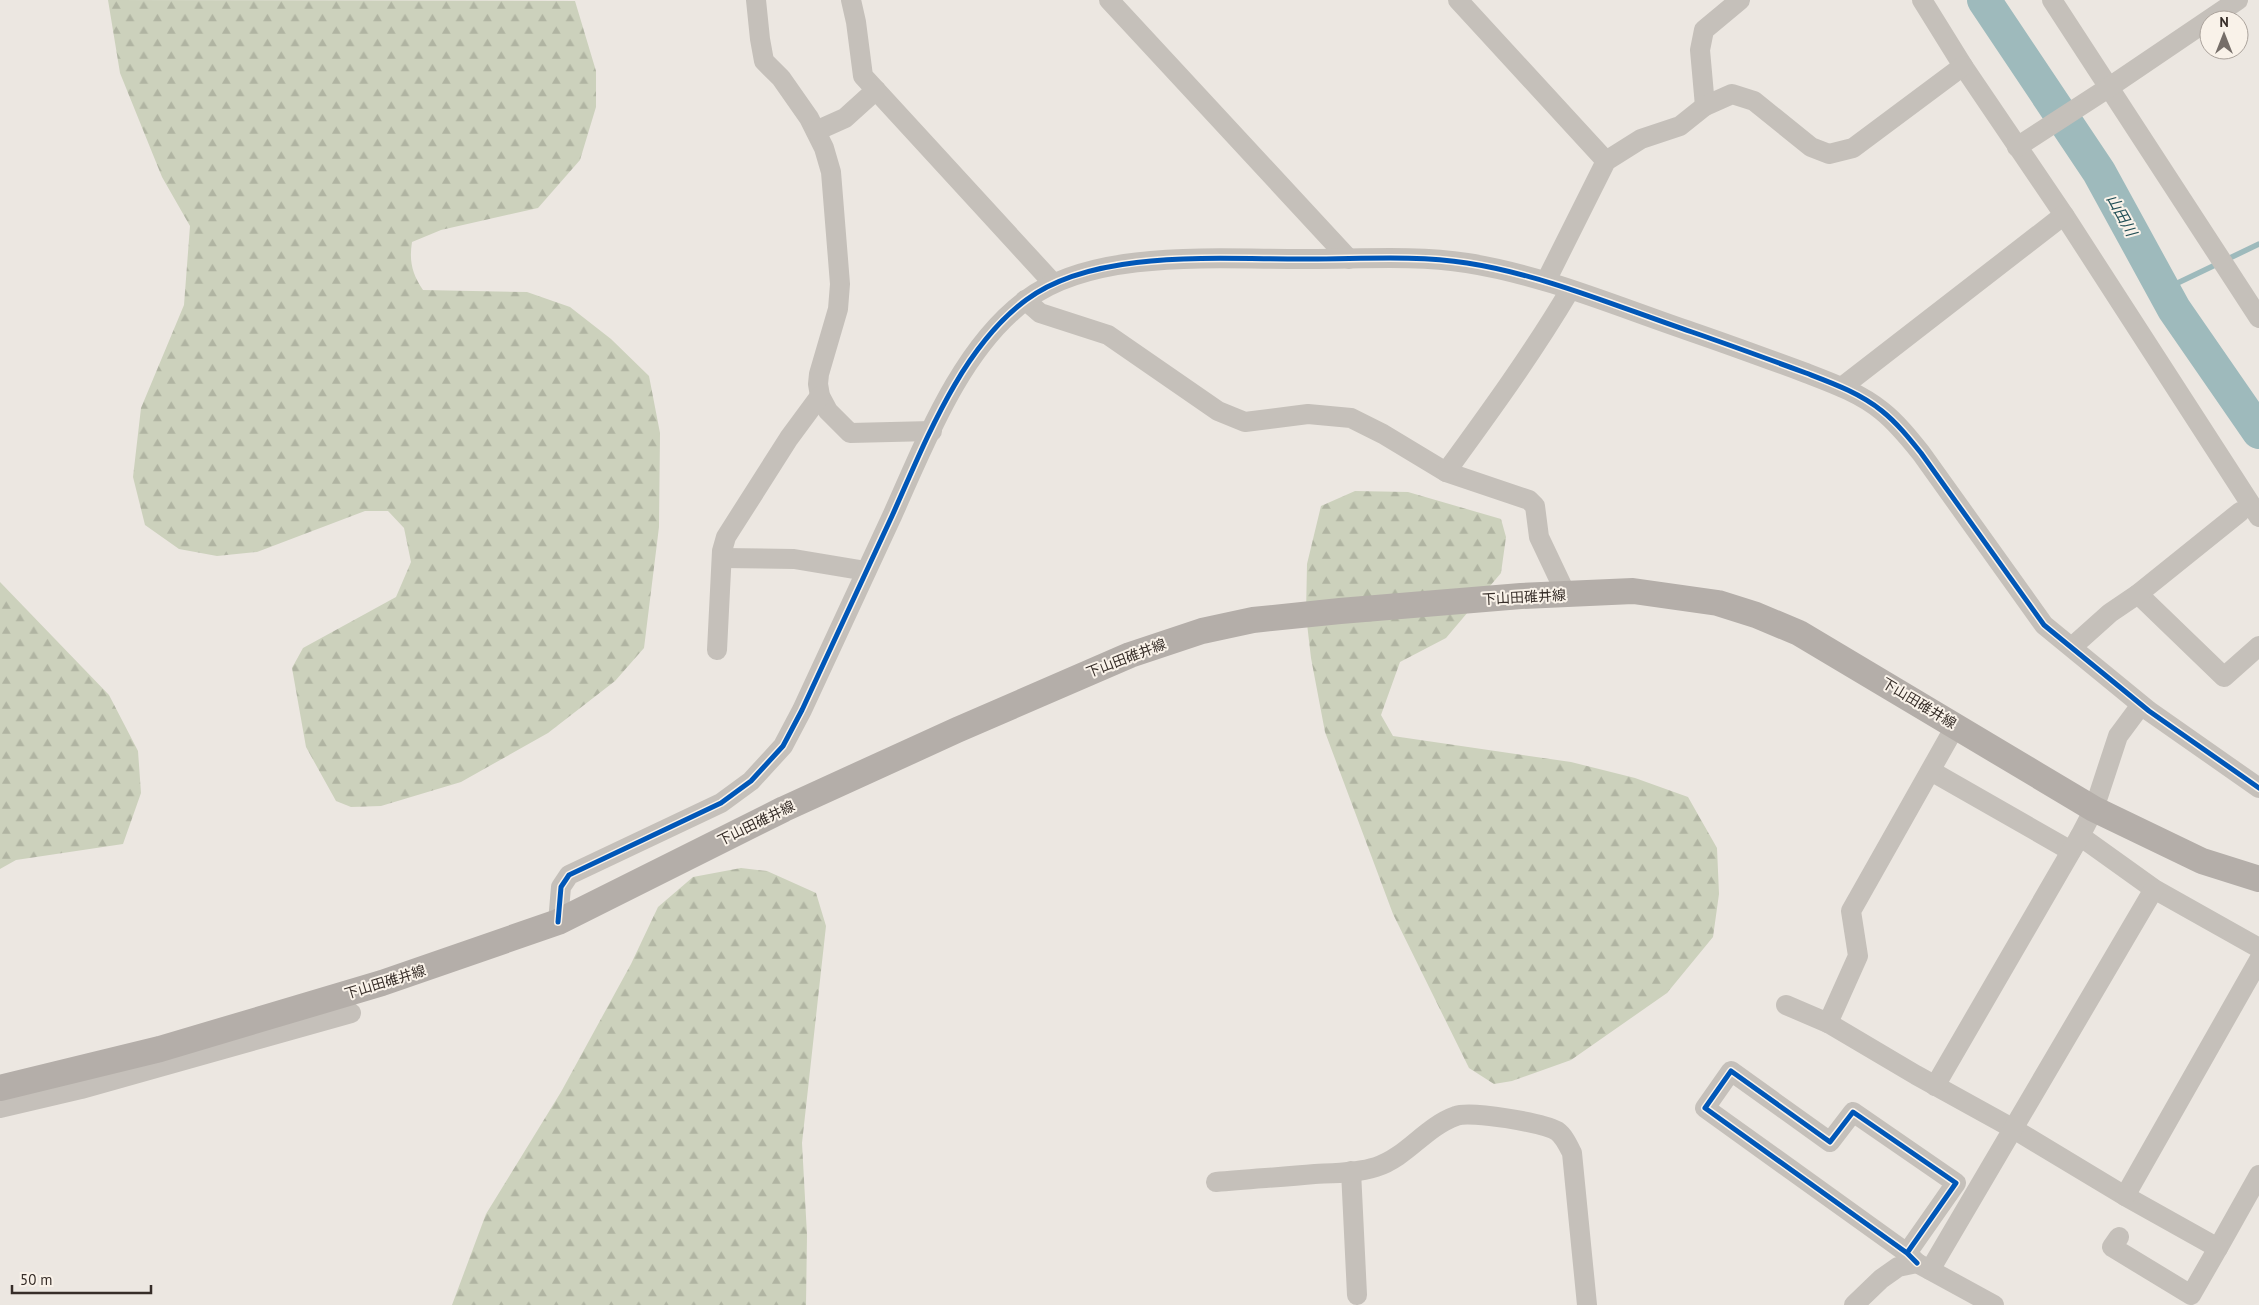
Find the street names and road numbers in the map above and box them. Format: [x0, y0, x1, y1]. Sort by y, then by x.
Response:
street label: 下山田碓井線 [1482, 586, 1566, 608]
street label: 下山田碓井線 [1084, 635, 1168, 681]
street label: 下山田碓井線 [1878, 674, 1960, 732]
street label: 下山田碓井線 [714, 796, 798, 850]
street label: 下山田碓井線 [342, 961, 428, 1003]

